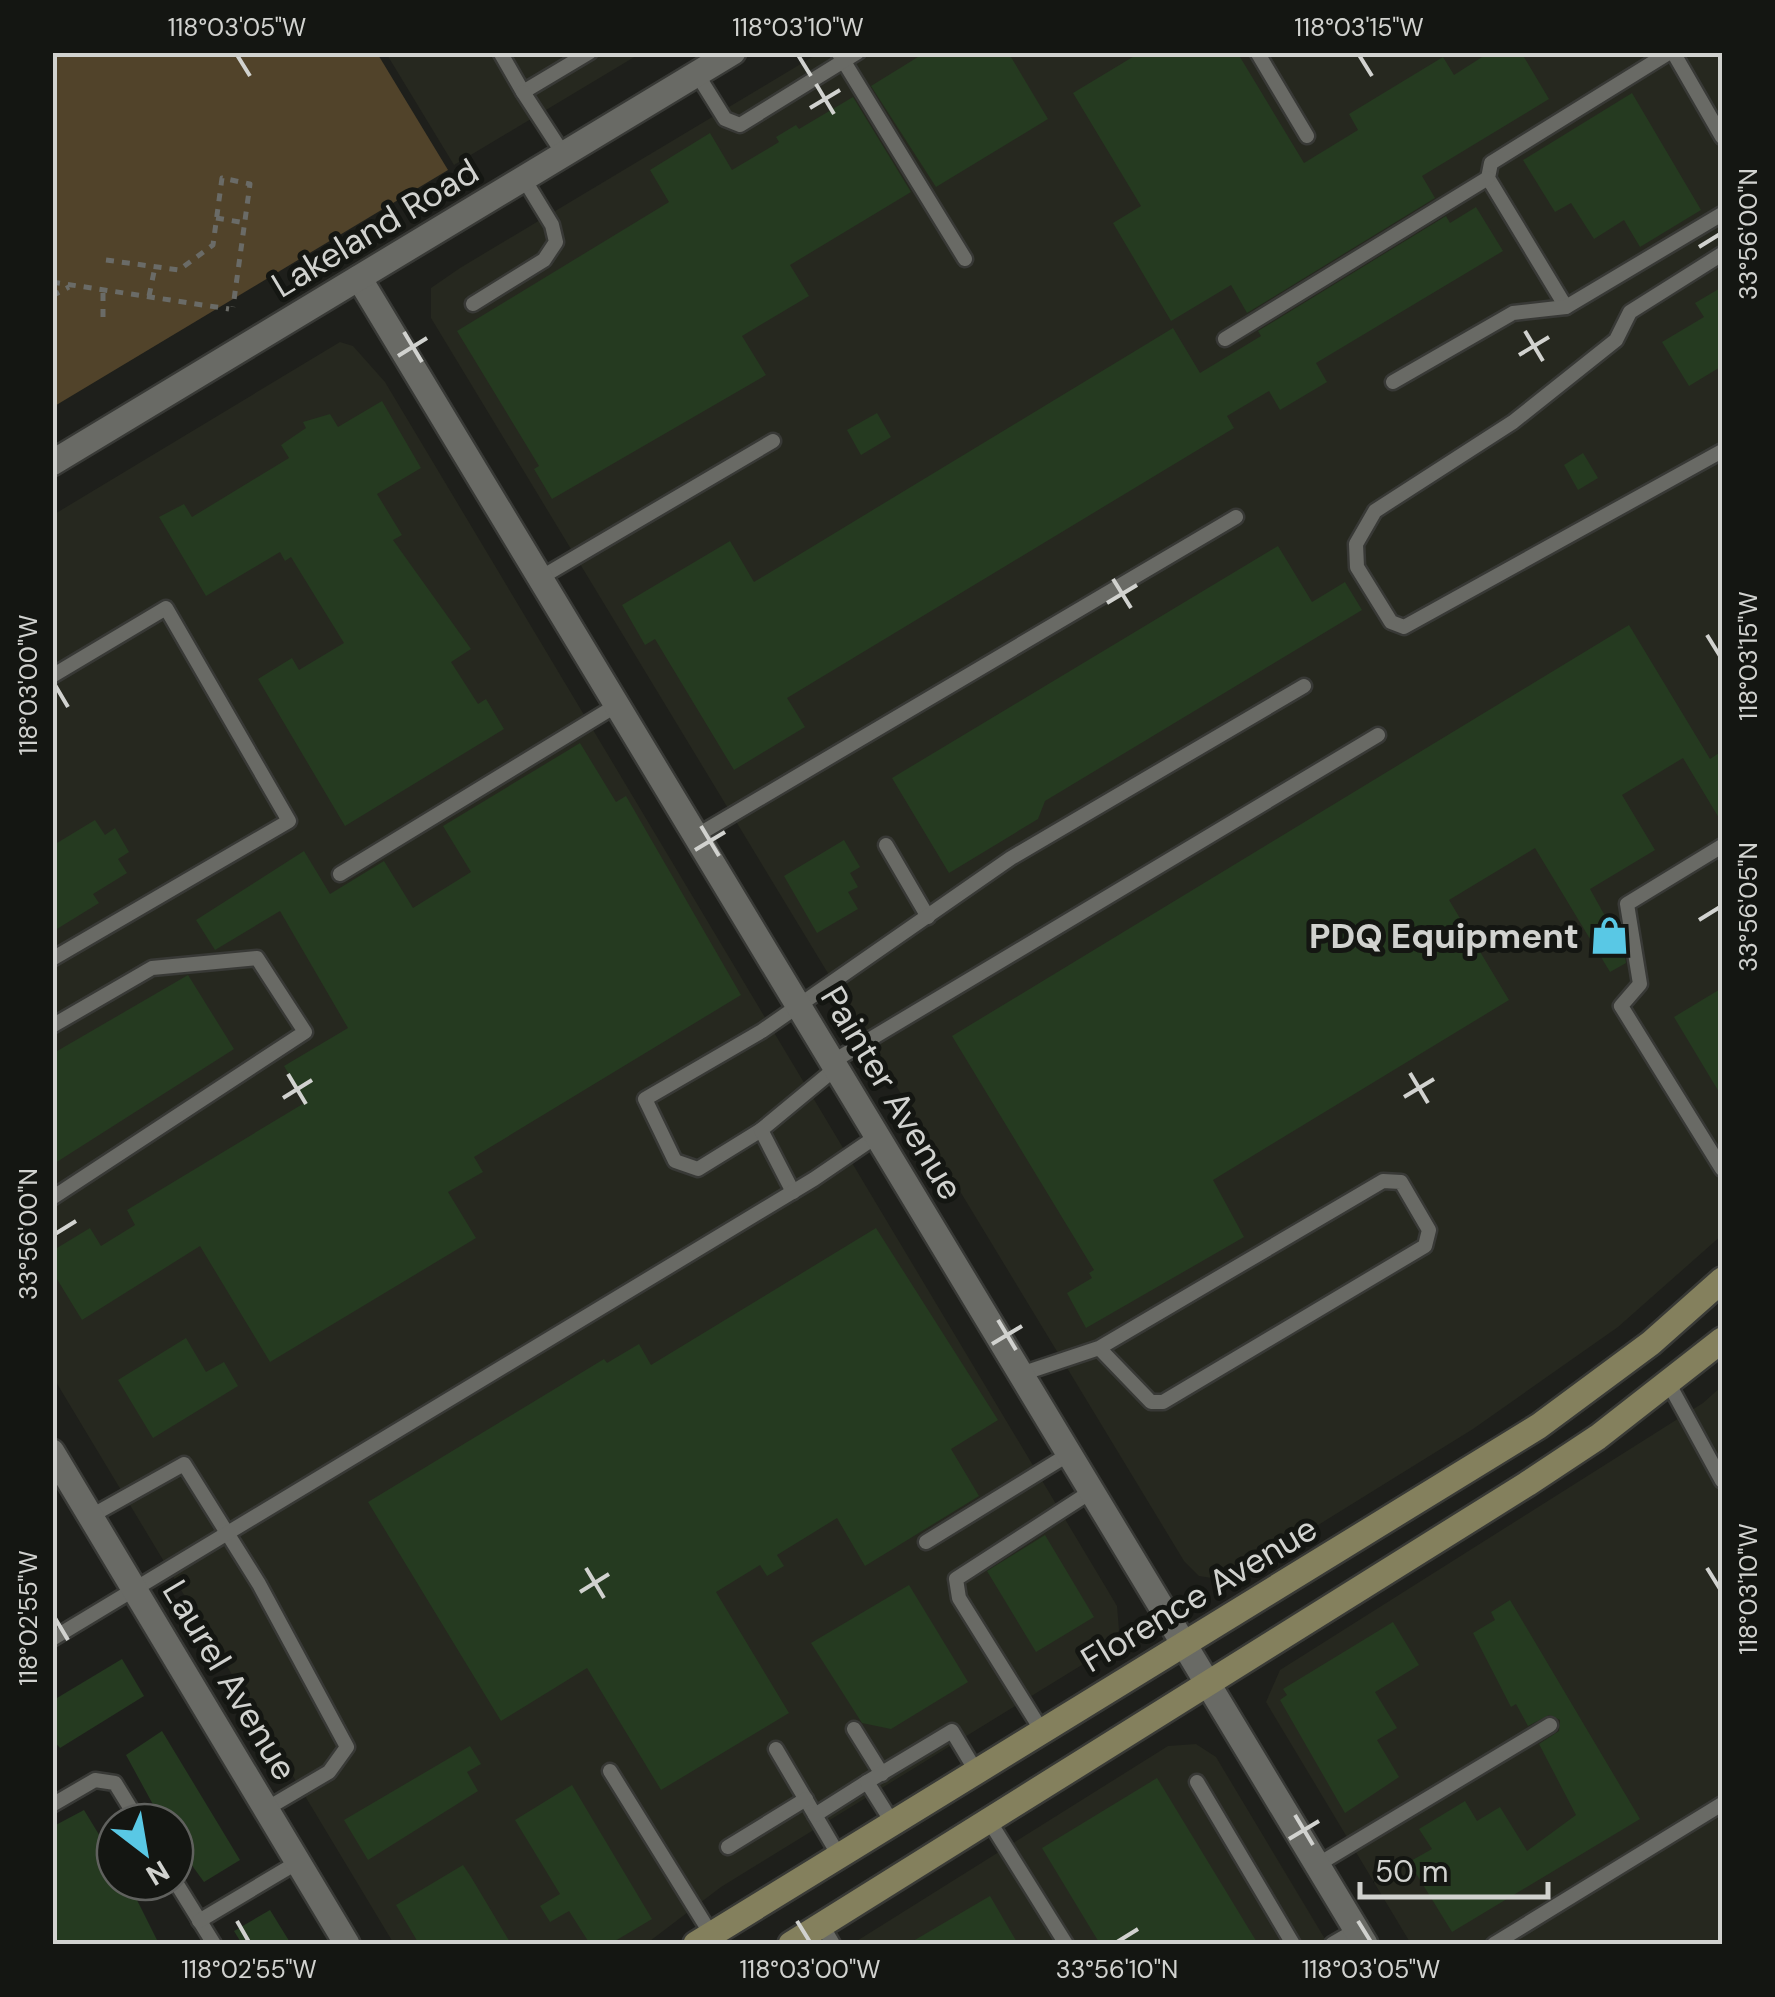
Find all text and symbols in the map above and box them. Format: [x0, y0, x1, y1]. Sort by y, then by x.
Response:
text: 118°03'05"W [168, 11, 306, 44]
text: 118°03'10"W [732, 11, 864, 44]
text: 118°03'15"W [1294, 11, 1424, 44]
street label: Lakeland Road [263, 148, 487, 308]
text: 33°56'00"N [1732, 168, 1765, 300]
text: 118°03'15"W [1732, 591, 1765, 721]
text: 118°03'00"W [12, 615, 45, 755]
text: 33°56'05"N [1732, 842, 1765, 972]
place label: PDQ Equipment [1309, 913, 1579, 959]
shop icon: PDQ Equipment [1588, 915, 1630, 957]
street label: Painter Avenue [810, 978, 974, 1208]
text: 33°56'00"N [12, 1168, 45, 1300]
street label: Florence Avenue [1072, 1505, 1326, 1683]
text: 118°03'10"W [1732, 1523, 1765, 1655]
text: 118°02'55"W [12, 1550, 45, 1686]
street label: Laurel Avenue [152, 1571, 308, 1789]
north arrow [95, 1802, 195, 1902]
scale bar [1360, 1837, 1548, 1899]
text: N [139, 1852, 176, 1894]
text: 50 m [1375, 1852, 1449, 1891]
text: 118°02'55"W [181, 1953, 317, 1986]
text: 118°03'00"W [740, 1953, 880, 1986]
text: 33°56'10"N [1056, 1953, 1178, 1986]
text: 118°03'05"W [1302, 1953, 1440, 1986]

